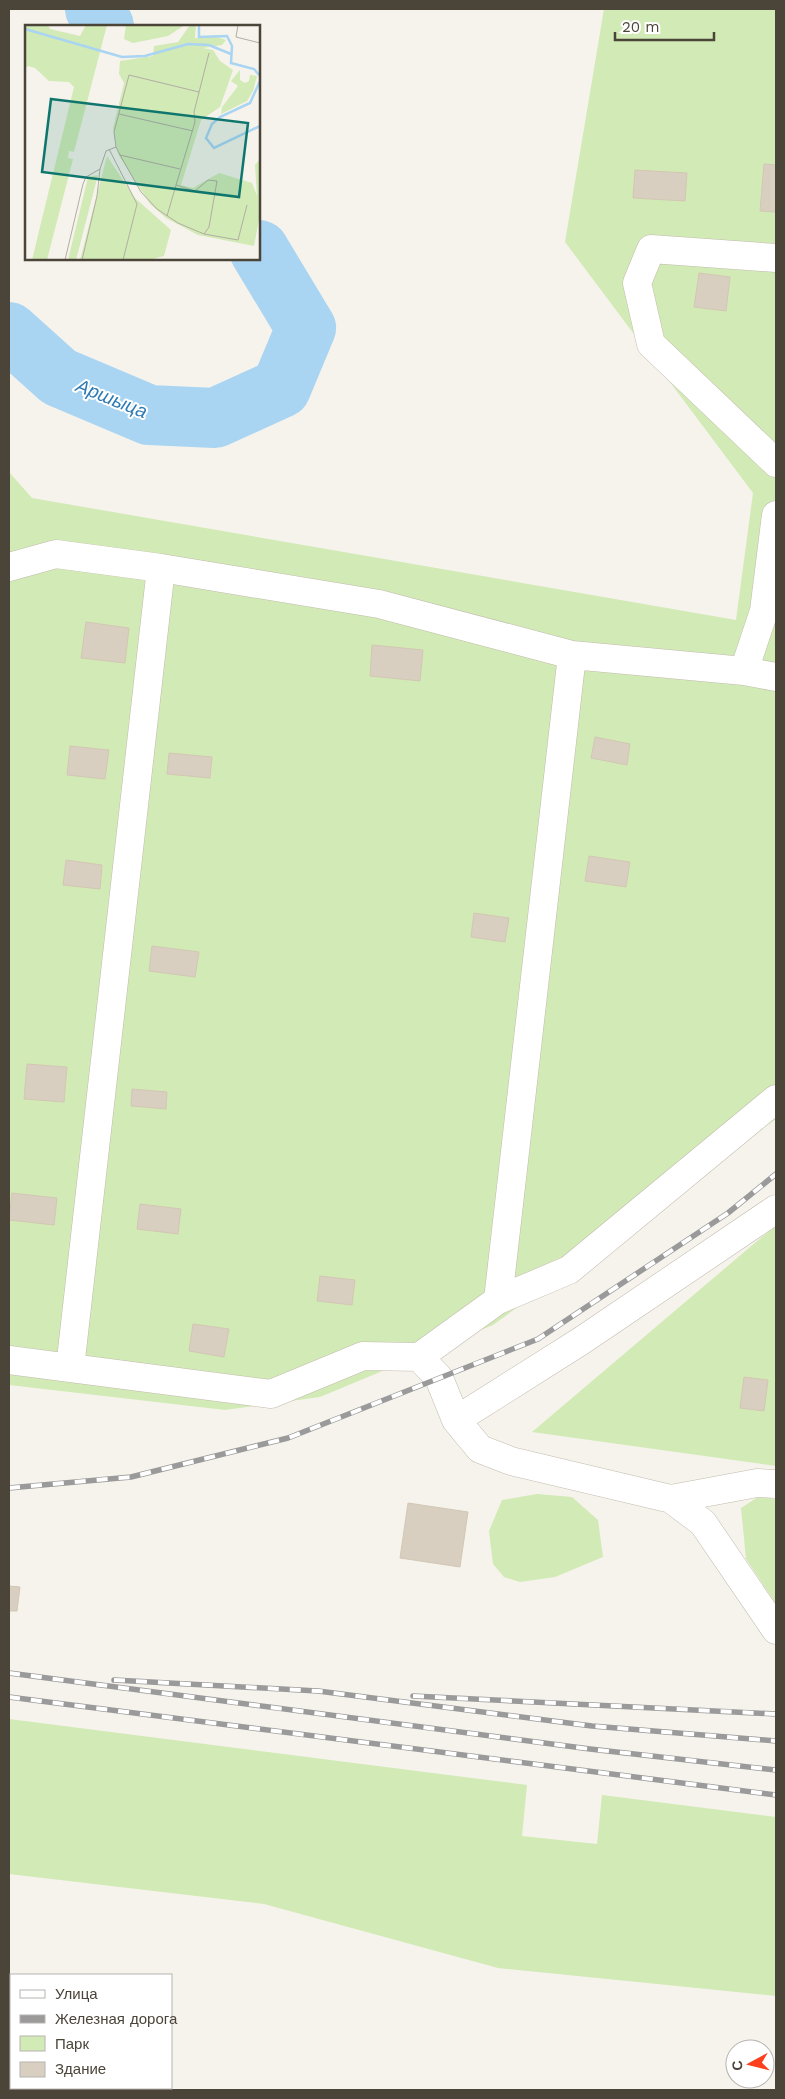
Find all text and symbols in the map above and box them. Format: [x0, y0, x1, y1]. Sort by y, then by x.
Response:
scale bar [615, 10, 714, 42]
text: 20 m [622, 18, 660, 36]
inset map [25, 25, 260, 260]
water label: Аршыца [72, 373, 151, 423]
legend [10, 1974, 172, 2089]
text: Улица [55, 1985, 98, 2003]
text: Железная дорога [55, 2010, 178, 2028]
text: Парк [55, 2035, 89, 2053]
north arrow [725, 2039, 775, 2089]
text: Здание [55, 2060, 106, 2078]
text: С [729, 2060, 746, 2072]

